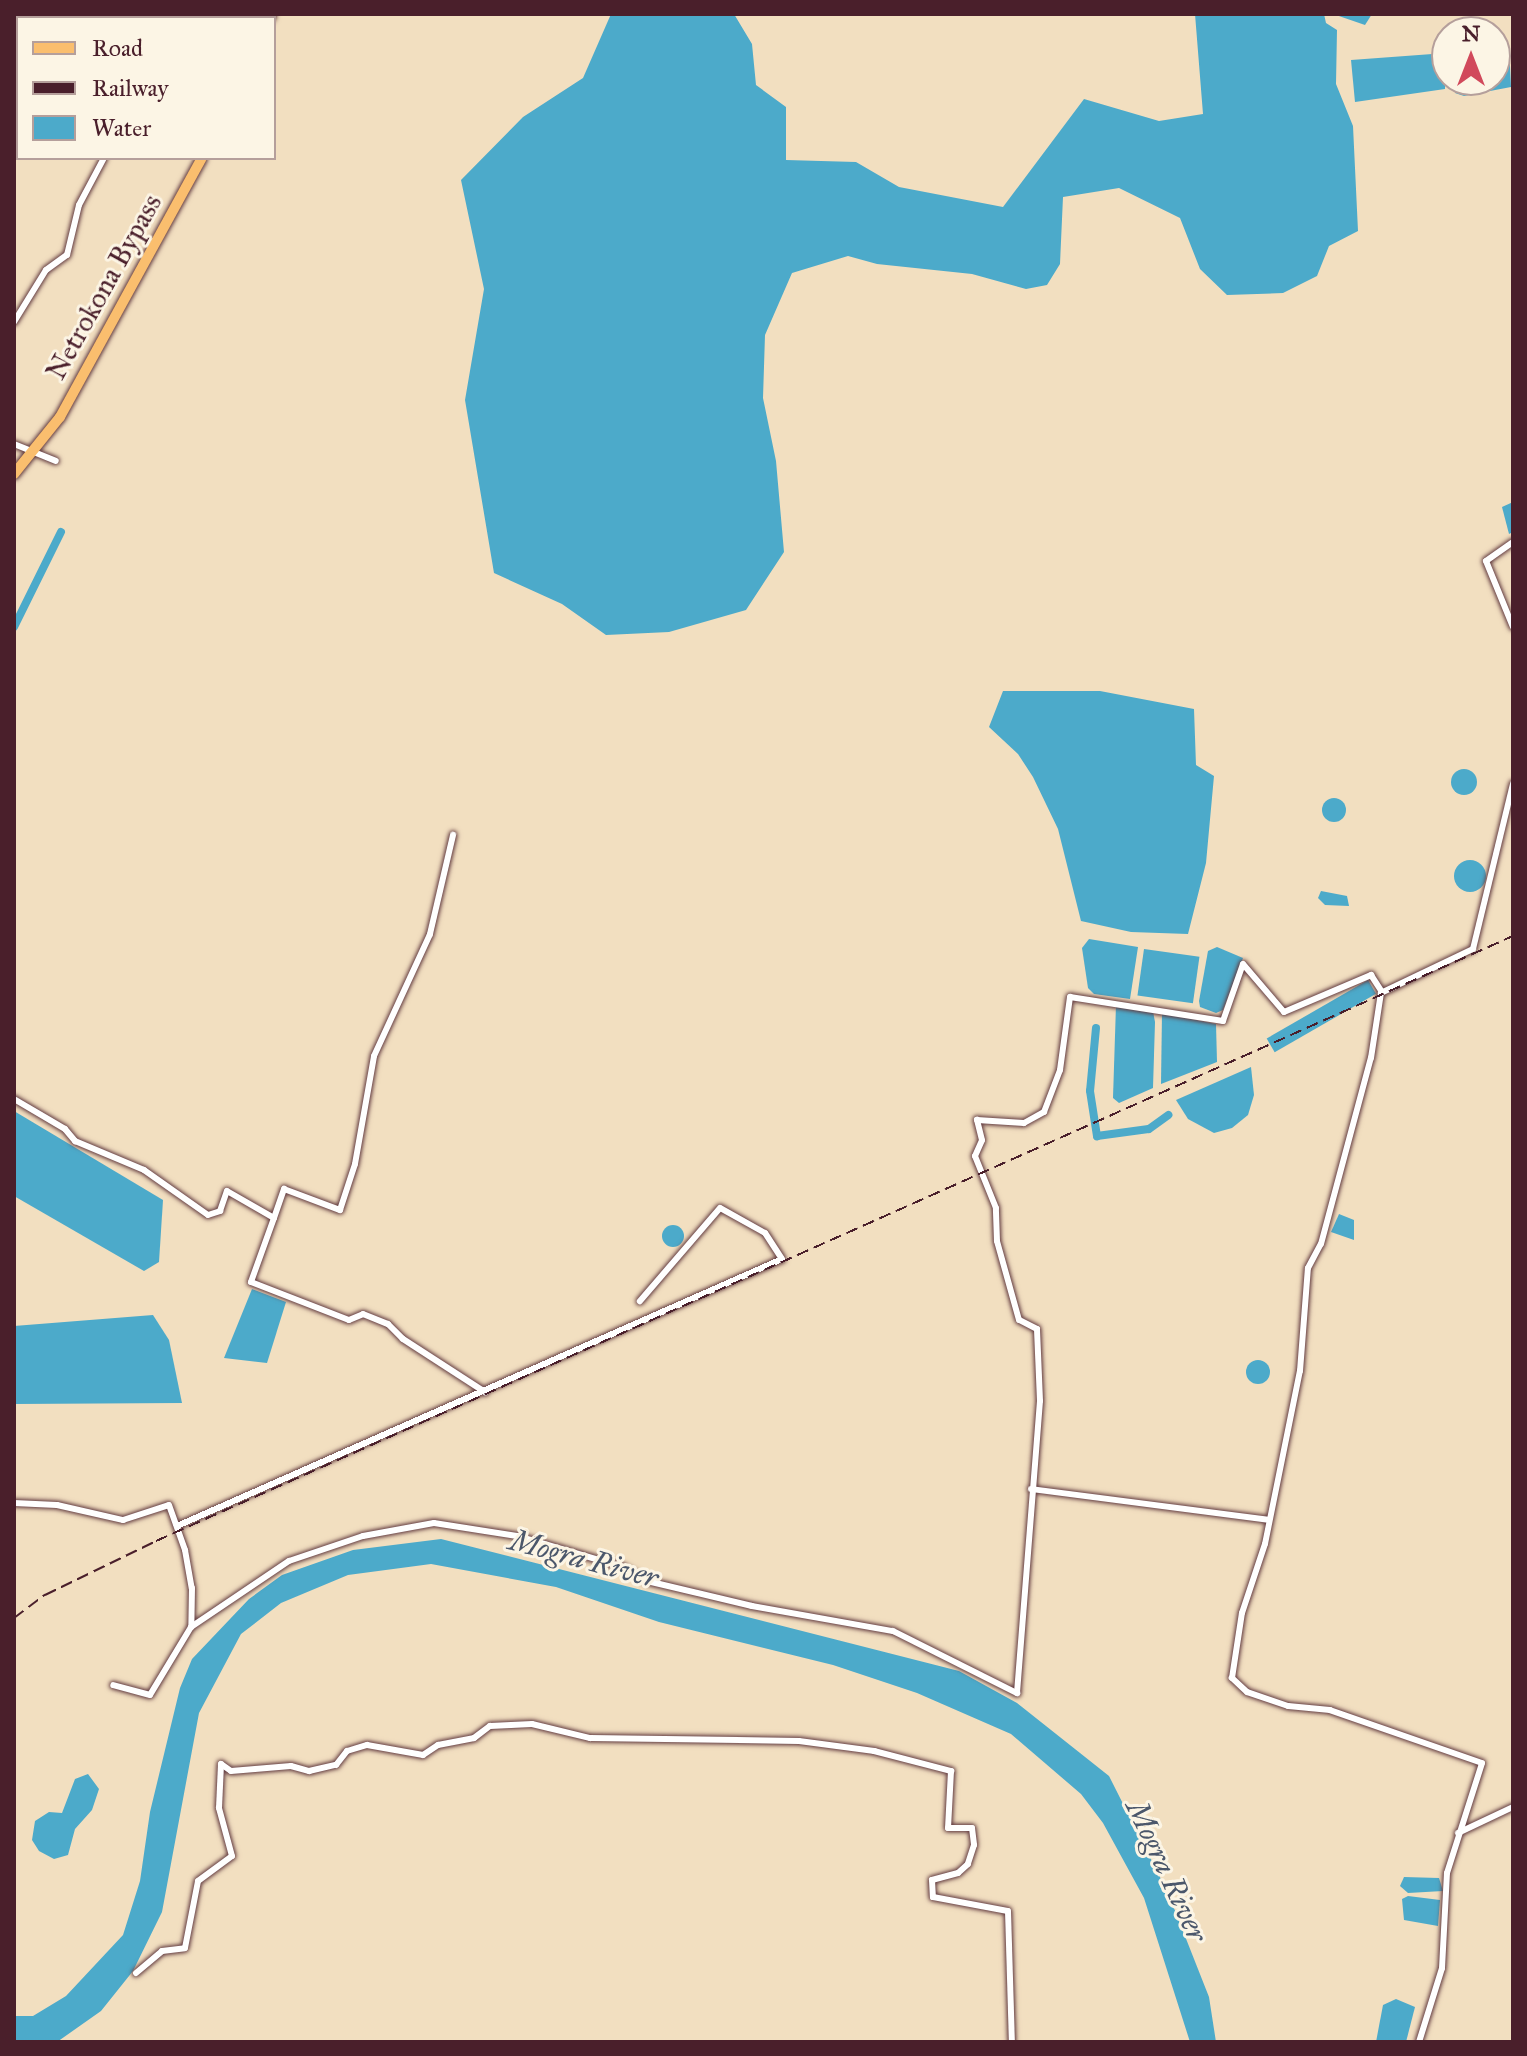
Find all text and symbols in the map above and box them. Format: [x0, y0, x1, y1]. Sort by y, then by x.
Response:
legend [16, 16, 276, 160]
north arrow [1431, 16, 1511, 96]
text: N [1462, 20, 1480, 47]
text: Road [92, 33, 143, 63]
text: Railway [92, 73, 169, 103]
text: Water [92, 113, 151, 143]
street label: Netrokona Bypass [39, 188, 169, 386]
water label: Mogra River [506, 1522, 662, 1596]
water label: Mogra River [1119, 1794, 1215, 1948]

